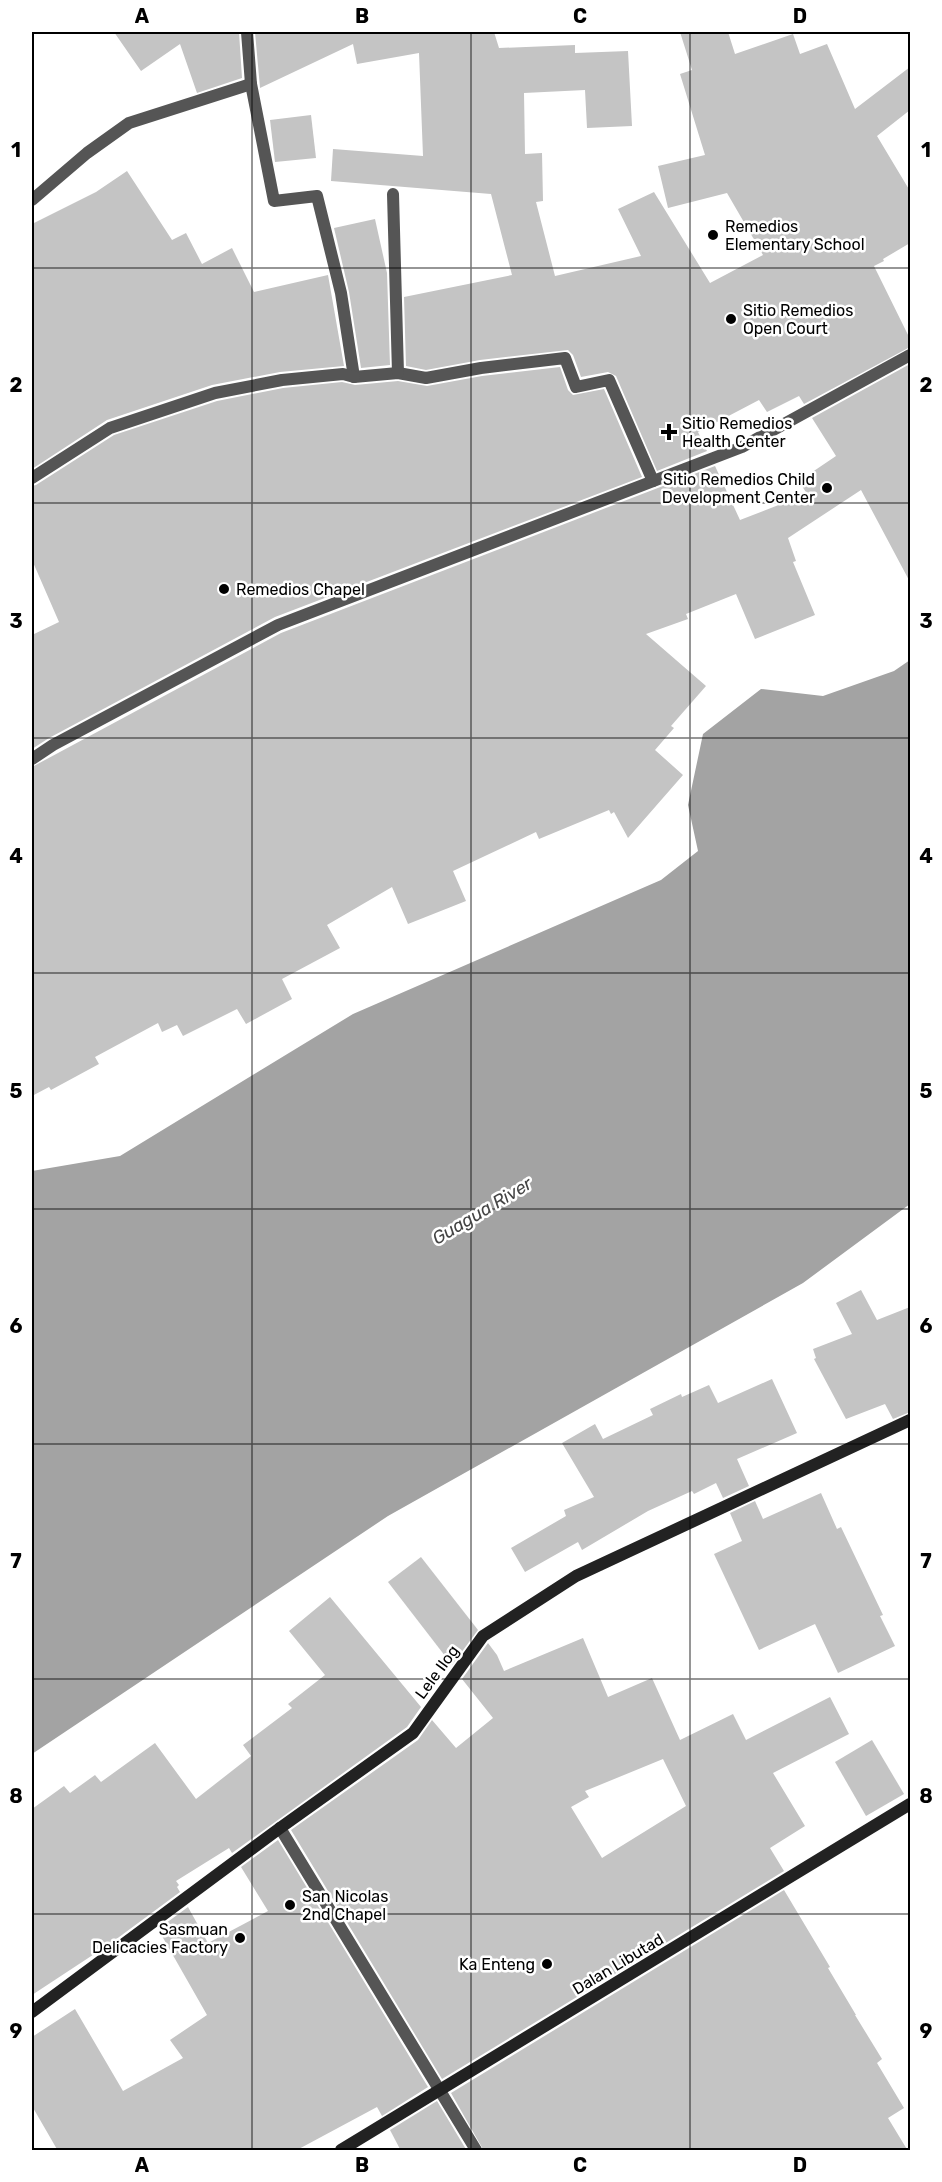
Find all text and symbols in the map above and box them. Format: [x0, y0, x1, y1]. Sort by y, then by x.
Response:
text: A [135, 4, 150, 28]
text: B [355, 4, 369, 28]
text: C [573, 4, 587, 28]
text: D [793, 4, 807, 28]
text: 1 [11, 138, 21, 162]
text: 1 [921, 138, 931, 162]
place label: Remedios Elementary School [725, 217, 865, 254]
marker: Remedios Elementary School [706, 228, 720, 242]
place label: Sitio Remedios Open Court [743, 301, 853, 338]
marker: Sitio Remedios Open Court [724, 312, 738, 326]
text: 2 [10, 373, 23, 397]
text: 2 [920, 373, 933, 397]
place label: Sitio Remedios Health Center [682, 414, 792, 451]
marker: Sitio Remedios Health Center [660, 423, 678, 441]
place label: Sitio Remedios Child Development Center [662, 470, 815, 507]
marker: Sitio Remedios Child Development Center [820, 481, 834, 495]
place label: Remedios Chapel [236, 580, 365, 599]
marker: Remedios Chapel [217, 582, 231, 596]
text: 3 [9, 609, 23, 633]
text: 3 [919, 609, 933, 633]
text: 4 [9, 844, 23, 868]
text: 4 [919, 844, 933, 868]
text: 5 [10, 1079, 23, 1103]
text: 5 [920, 1079, 933, 1103]
water label: Guagua River [428, 1172, 537, 1250]
text: 6 [9, 1314, 23, 1338]
text: 6 [919, 1314, 933, 1338]
text: 7 [10, 1549, 22, 1573]
text: 7 [920, 1549, 932, 1573]
street label: Lele Ilog [411, 1642, 463, 1702]
text: 8 [9, 1784, 23, 1808]
text: 8 [919, 1784, 933, 1808]
place label: San Nicolas 2nd Chapel [302, 1887, 388, 1924]
marker: San Nicolas 2nd Chapel [283, 1898, 297, 1912]
place label: Sasmuan Delicacies Factory [92, 1920, 228, 1957]
street label: Dalan Libutad [569, 1929, 667, 1999]
marker: Sasmuan Delicacies Factory [233, 1931, 247, 1945]
place label: Ka Enteng [459, 1955, 535, 1974]
marker: Ka Enteng [540, 1957, 554, 1971]
text: 9 [10, 2019, 23, 2043]
text: 9 [920, 2019, 933, 2043]
text: A [135, 2153, 150, 2177]
text: B [355, 2153, 369, 2177]
text: C [573, 2153, 587, 2177]
text: D [793, 2153, 807, 2177]

